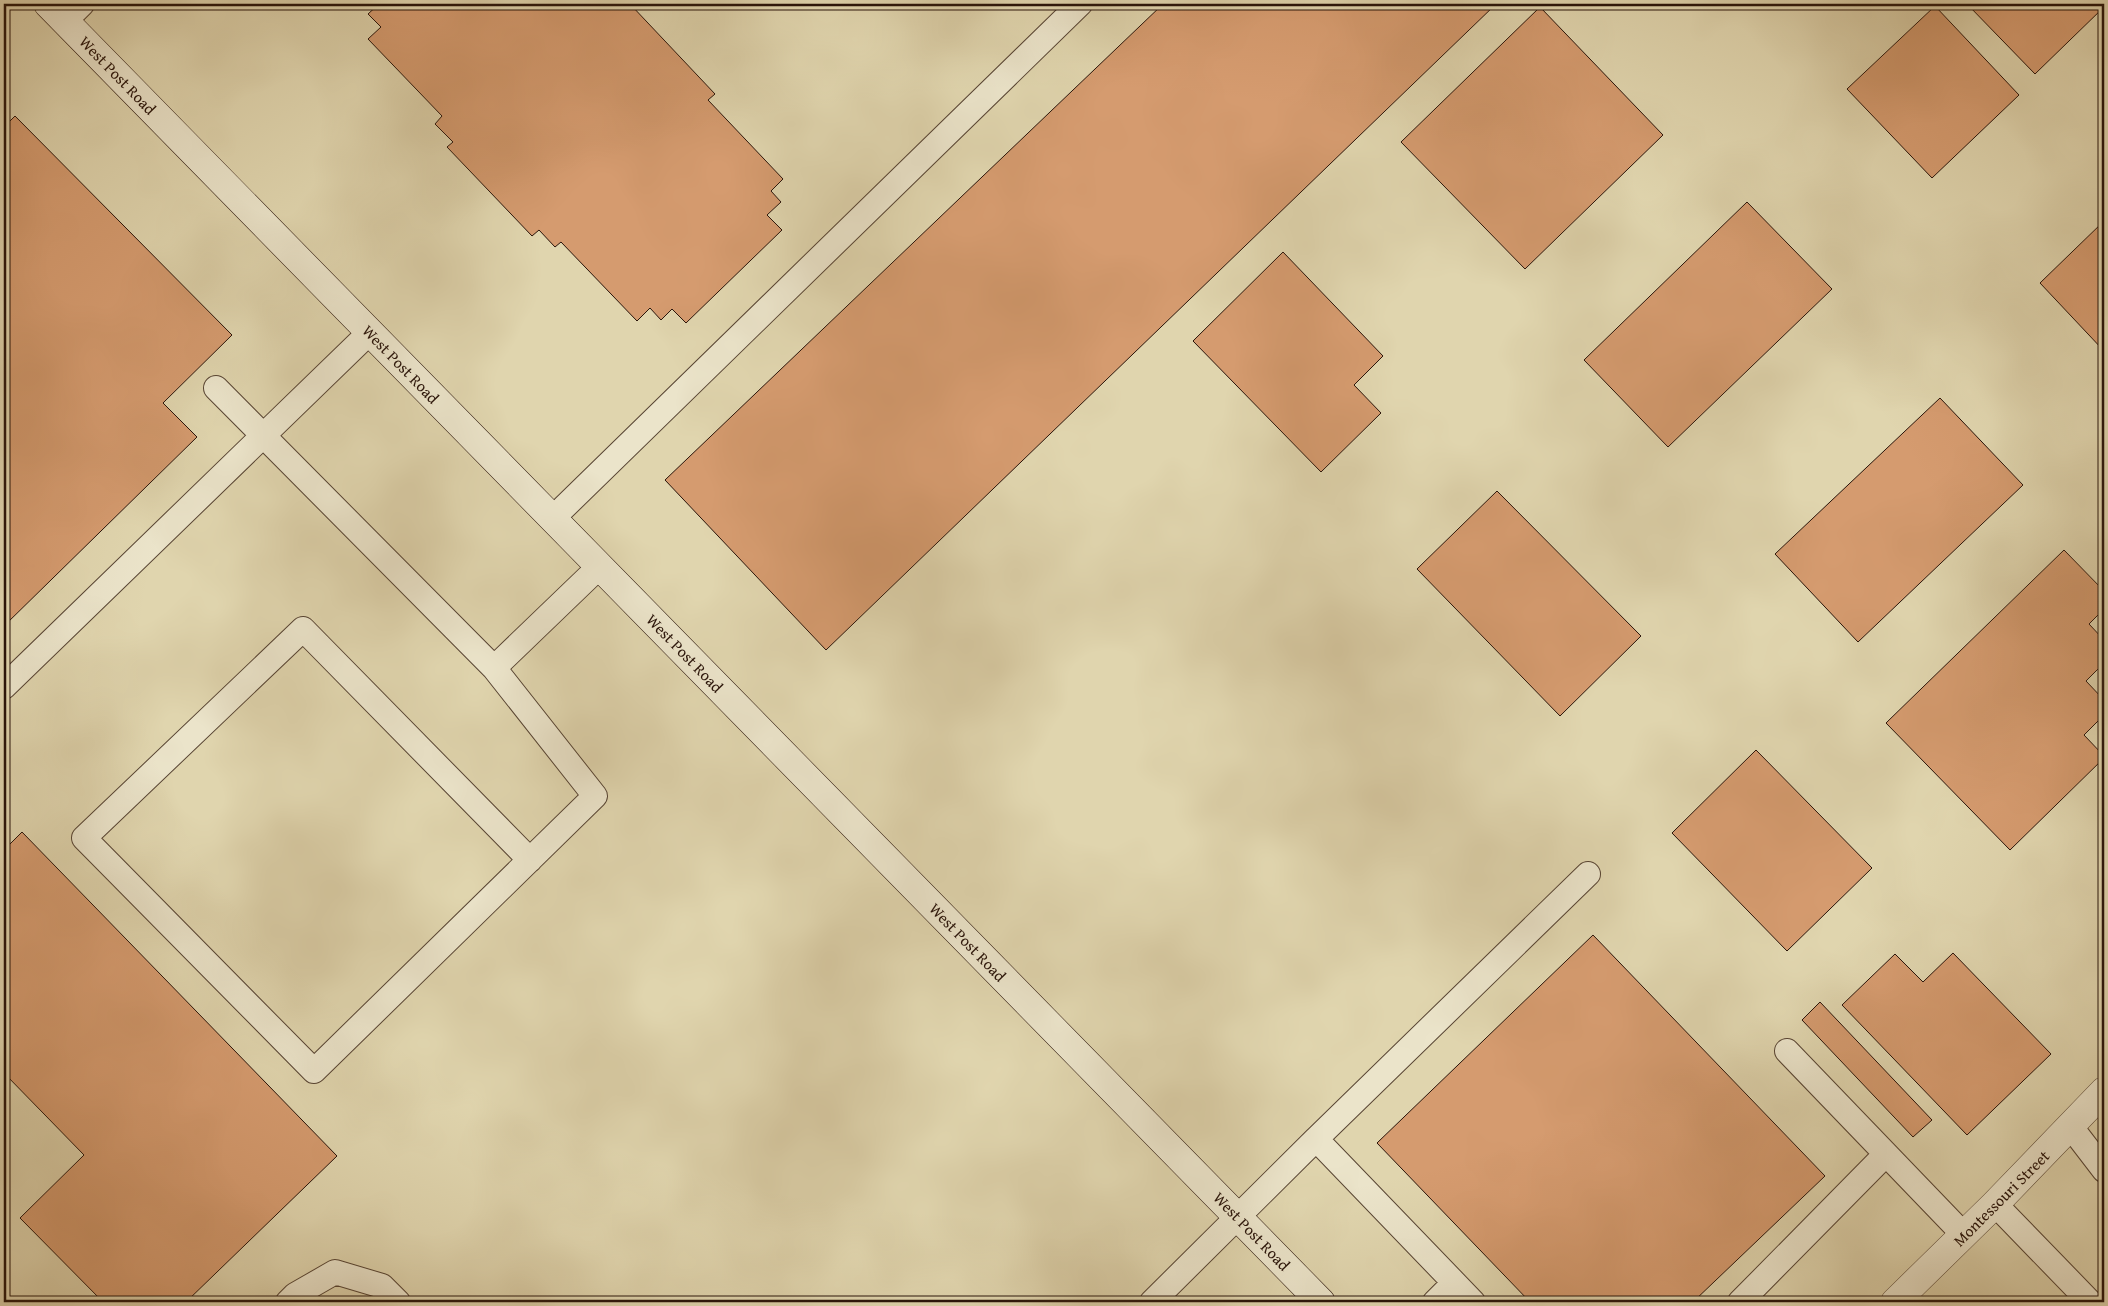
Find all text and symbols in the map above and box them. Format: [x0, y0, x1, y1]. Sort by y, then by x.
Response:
street label: West Post Road [74, 30, 162, 120]
street label: West Post Road [357, 319, 445, 409]
street label: West Post Road [641, 608, 729, 698]
street label: West Post Road [924, 897, 1012, 987]
street label: Montessouri Street [1947, 1144, 2055, 1252]
street label: West Post Road [1208, 1186, 1296, 1276]

